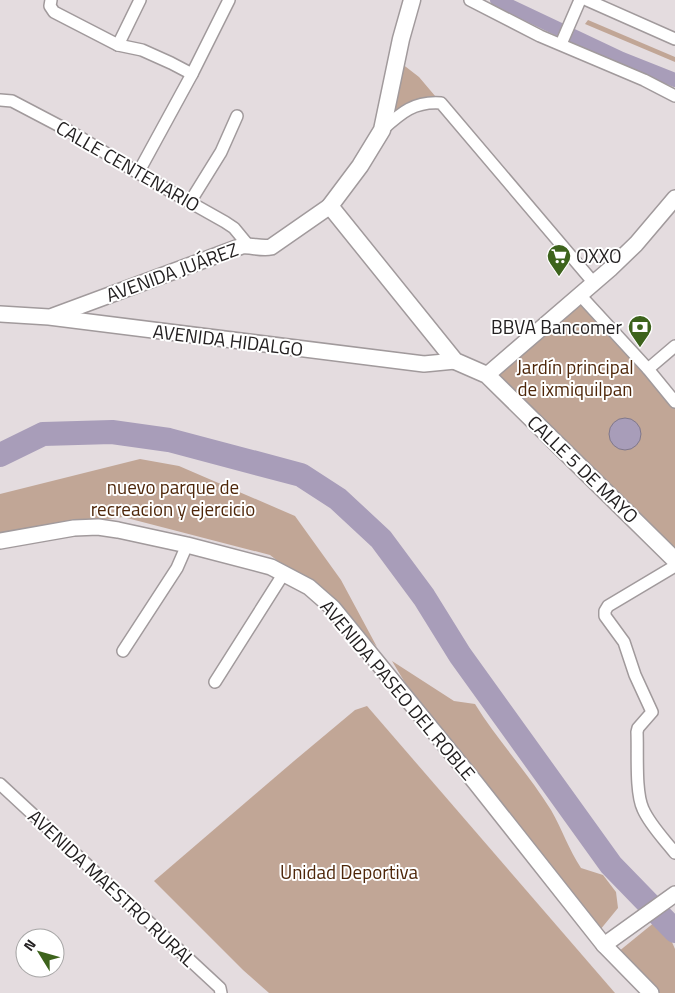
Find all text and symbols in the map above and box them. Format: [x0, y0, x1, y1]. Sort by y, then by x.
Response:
street label: CALLE CENTENARIO [51, 113, 206, 219]
street label: AVENIDA JUÁREZ [102, 234, 242, 309]
place label: OXXO [576, 241, 622, 270]
supermarket icon: OXXO [546, 243, 572, 277]
place label: BBVA Bancomer [491, 312, 622, 341]
bank icon: BBVA Bancomer [627, 314, 653, 348]
street label: AVENIDA HIDALGO [151, 316, 305, 363]
park label: Jardín principal de ixmiquilpan [516, 352, 634, 403]
street label: CALLE 5 DE MAYO [521, 408, 646, 529]
park label: nuevo parque de recreacion y ejercicio [91, 472, 255, 523]
street label: AVENIDA PASEO DEL ROBLE [314, 593, 483, 786]
street label: AVENIDA MAESTRO RURAL [24, 805, 200, 971]
park label: Unidad Deportiva [280, 857, 419, 886]
north arrow [15, 928, 65, 978]

